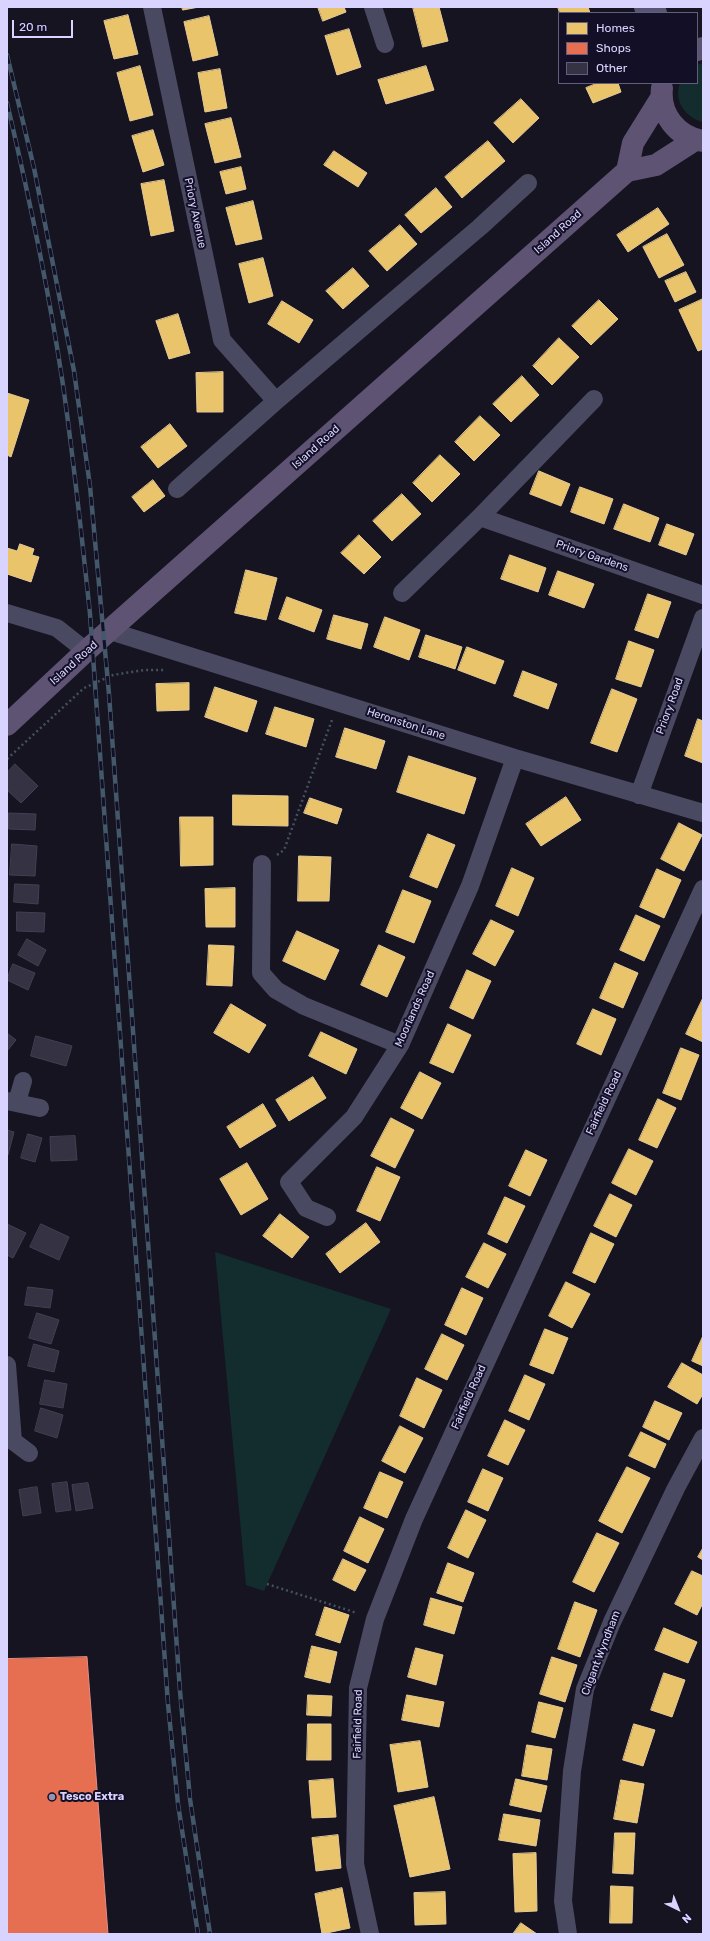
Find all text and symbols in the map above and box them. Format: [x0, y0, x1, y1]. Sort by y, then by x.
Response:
scale bar [14, 12, 75, 38]
legend [558, 12, 698, 84]
text: 20 m [19, 20, 47, 34]
text: Homes [596, 21, 635, 35]
text: Shops [596, 41, 631, 55]
text: Other [596, 61, 627, 75]
street label: Priory Avenue [181, 177, 209, 249]
street label: Island Road [532, 207, 584, 257]
street label: Island Road [290, 422, 342, 472]
street label: Priory Gardens [554, 537, 630, 575]
street label: Island Road [48, 638, 100, 688]
street label: Priory Road [654, 676, 686, 736]
street label: Heronston Lane [365, 705, 447, 743]
street label: Moorlands Road [392, 969, 438, 1049]
street label: Fairfield Road [583, 1069, 625, 1137]
street label: Fairfield Road [449, 1363, 489, 1431]
street label: Cilgant Wyndham [579, 1609, 623, 1697]
street label: Fairfield Road [351, 1689, 365, 1759]
place label: Tesco Extra [60, 1790, 124, 1804]
marker: Tesco Extra [47, 1792, 57, 1802]
north arrow [658, 1889, 698, 1929]
text: N [679, 1911, 694, 1926]

